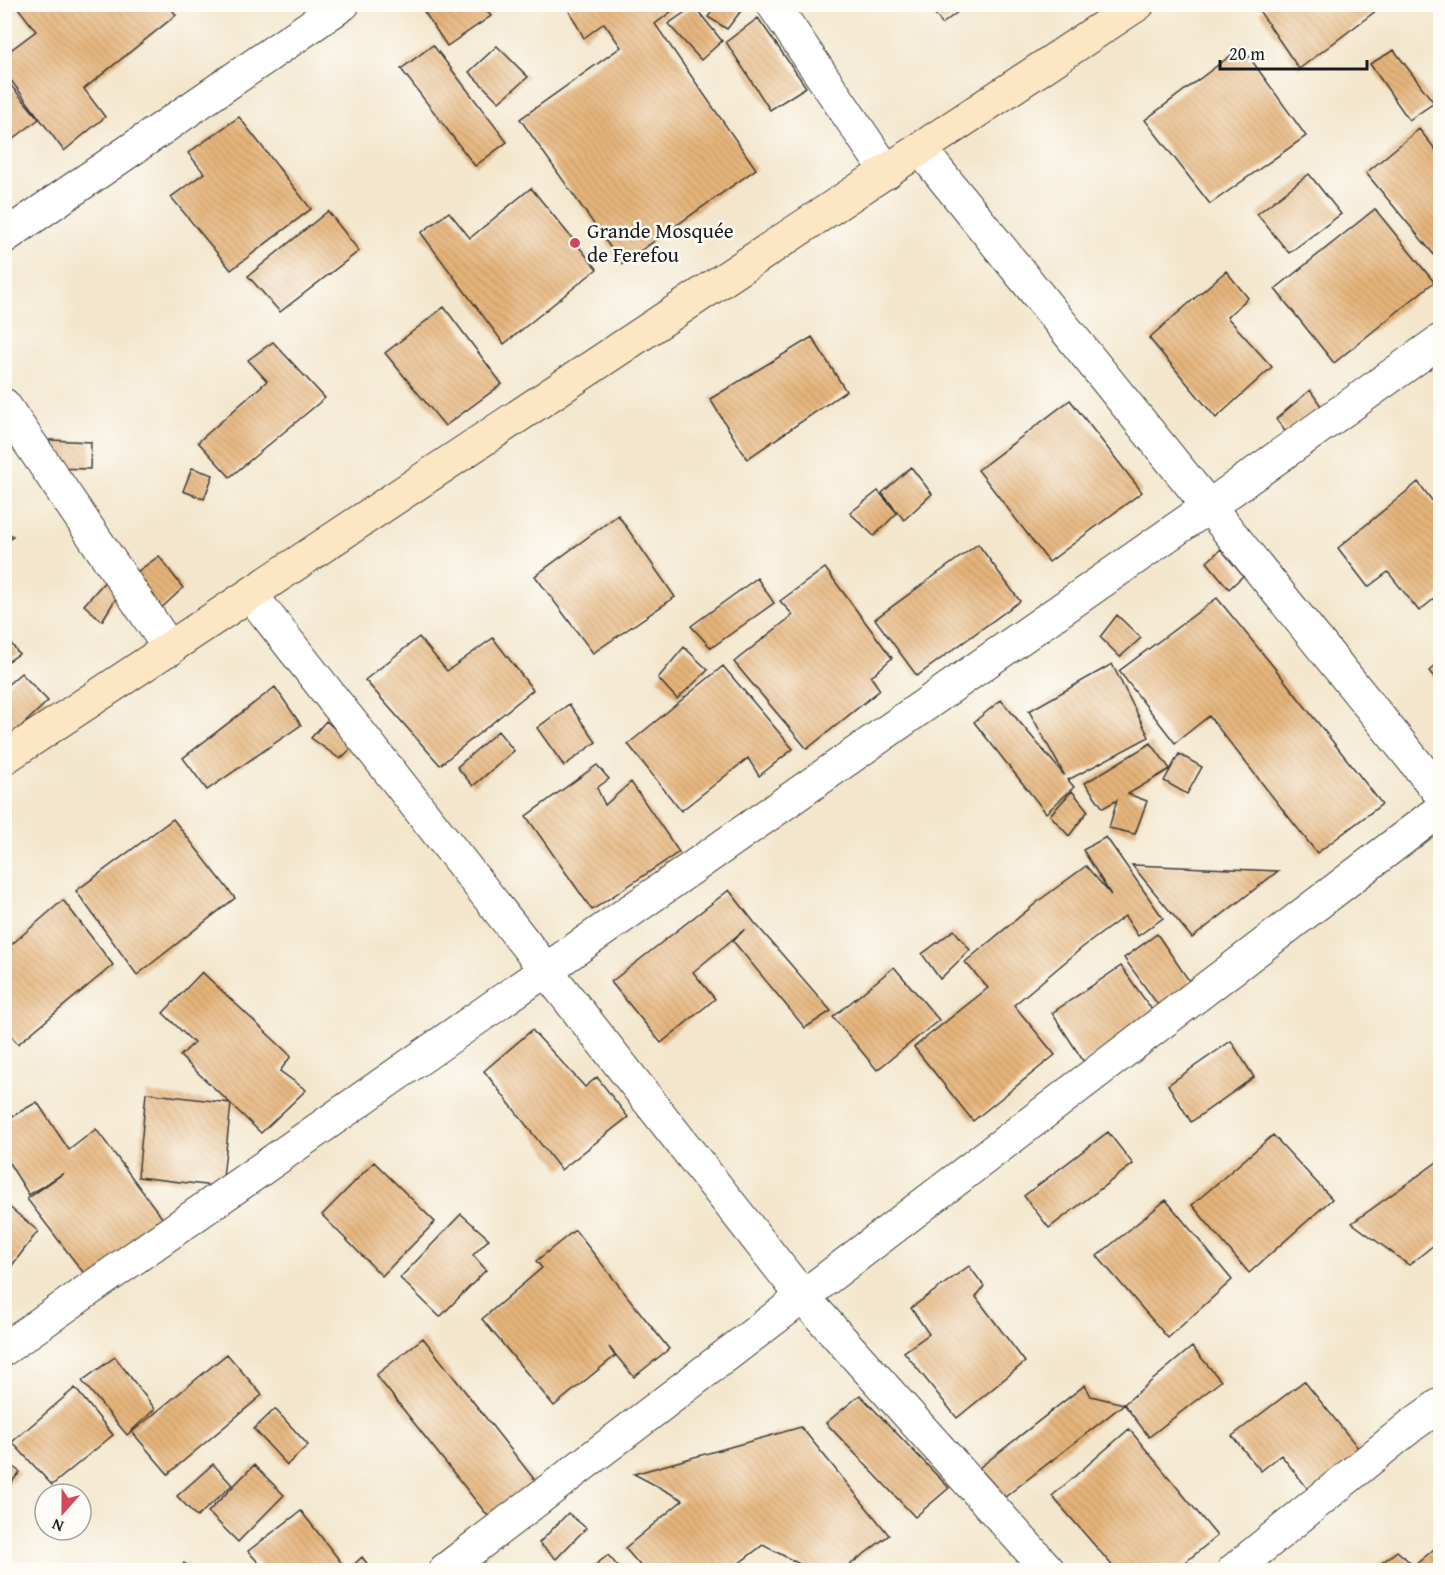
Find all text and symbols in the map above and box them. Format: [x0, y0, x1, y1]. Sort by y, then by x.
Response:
scale bar [1220, 33, 1367, 71]
text: 20 m [1229, 40, 1265, 67]
place label: Grande Mosquée de Ferefou [587, 215, 734, 270]
marker: Grande Mosquée de Ferefou [568, 236, 582, 250]
north arrow [33, 1482, 93, 1542]
text: N [48, 1513, 67, 1539]

